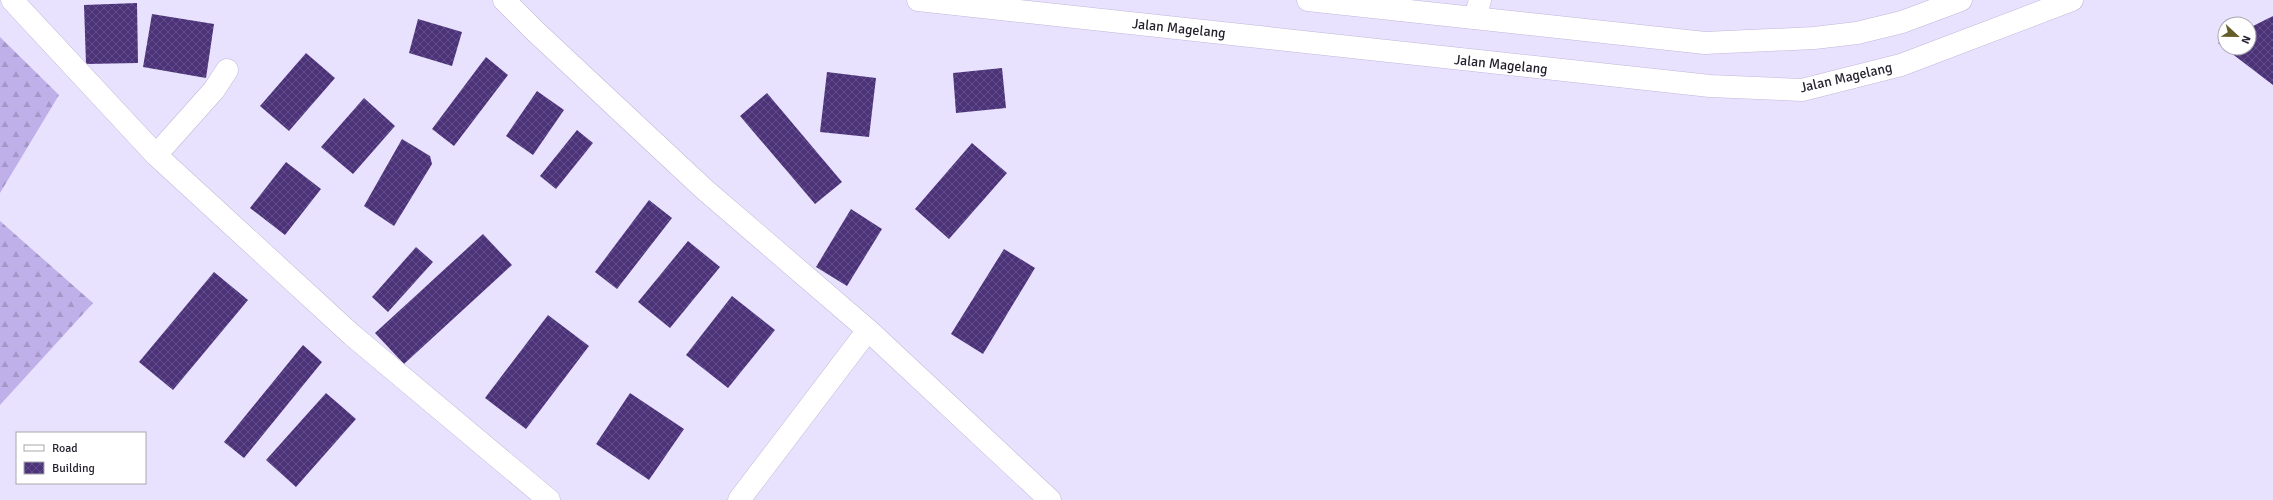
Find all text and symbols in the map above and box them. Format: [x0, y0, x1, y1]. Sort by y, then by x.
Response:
street label: Jalan Magelang [1131, 15, 1227, 42]
north arrow [2217, 16, 2257, 56]
text: N [2238, 34, 2253, 46]
street label: Jalan Magelang [1453, 51, 1549, 78]
street label: Jalan Magelang [1798, 59, 1894, 96]
legend [16, 432, 146, 484]
text: Road [52, 441, 78, 456]
text: Building [52, 461, 95, 476]

